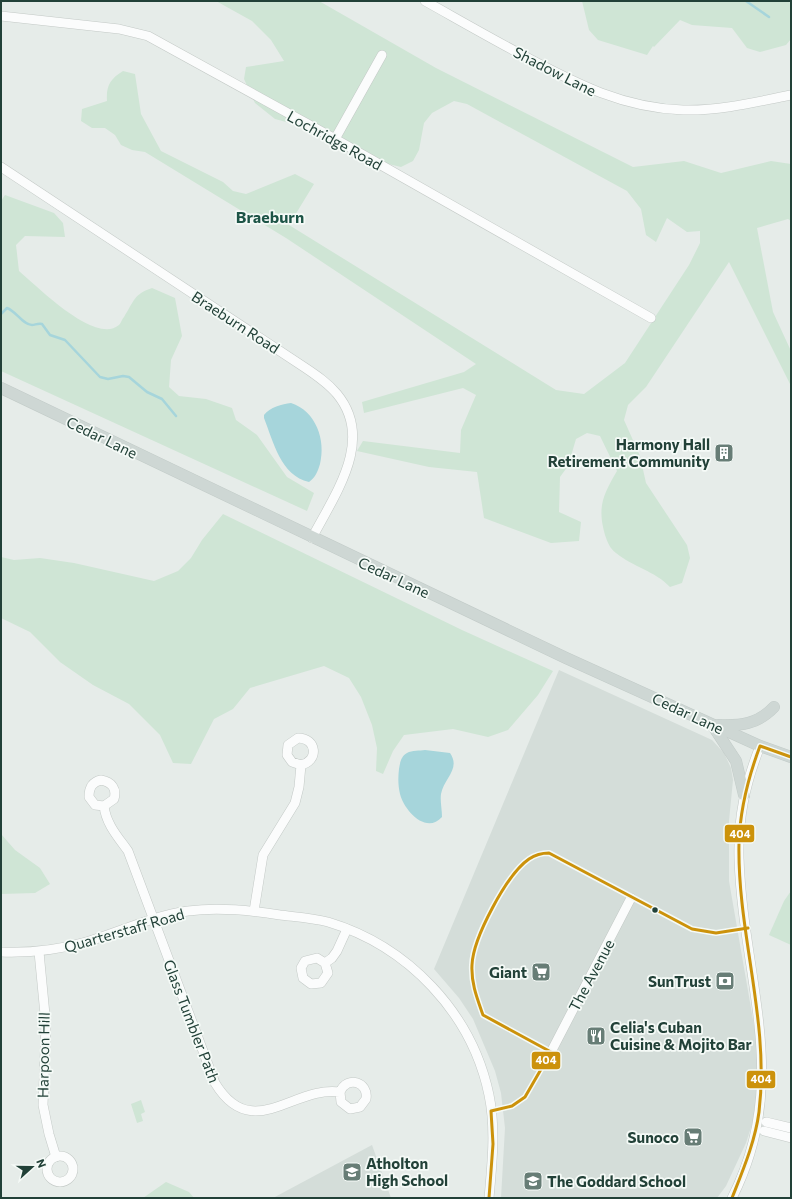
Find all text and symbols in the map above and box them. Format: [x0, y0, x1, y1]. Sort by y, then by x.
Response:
street label: Shadow Lane [511, 42, 599, 100]
street label: Lochridge Road [284, 106, 386, 174]
district label: Braeburn [236, 207, 304, 226]
street label: Braeburn Road [189, 287, 283, 357]
street label: Cedar Lane [64, 412, 140, 462]
place label: Harmony Hall Retirement Community [548, 435, 711, 470]
building icon: Harmony Hall Retirement Community [713, 442, 735, 464]
street label: Cedar Lane [356, 553, 433, 601]
street label: Cedar Lane [650, 689, 727, 737]
line badge: 404 [724, 824, 755, 843]
text: 404 [730, 827, 751, 840]
street label: Quarterstaff Road [62, 904, 186, 956]
unlabelled marker [650, 905, 660, 915]
street label: The Avenue [565, 936, 618, 1014]
street label: Glass Tumbler Path [160, 957, 224, 1085]
supermarket icon: Giant [530, 961, 552, 983]
place label: Giant [489, 963, 527, 981]
bank icon: SunTrust [714, 970, 736, 992]
place label: SunTrust [648, 972, 711, 990]
street label: Harpoon Hill [33, 1012, 53, 1098]
place label: Celia's Cuban Cuisine & Mojito Bar [610, 1018, 752, 1053]
restaurant icon: Celia's Cuban Cuisine & Mojito Bar [585, 1025, 607, 1047]
line badge: 404 [531, 1051, 561, 1070]
text: 404 [536, 1053, 557, 1066]
line badge: 404 [746, 1070, 776, 1089]
text: 404 [751, 1072, 772, 1085]
supermarket icon: Sunoco [682, 1126, 704, 1148]
place label: Sunoco [628, 1128, 679, 1146]
north arrow [12, 1147, 52, 1187]
place label: Atholton High School [366, 1154, 448, 1189]
text: N [34, 1157, 49, 1169]
school or university icon: Atholton High School [341, 1161, 363, 1183]
school or university icon: The Goddard School [522, 1170, 544, 1192]
place label: The Goddard School [547, 1172, 686, 1190]

